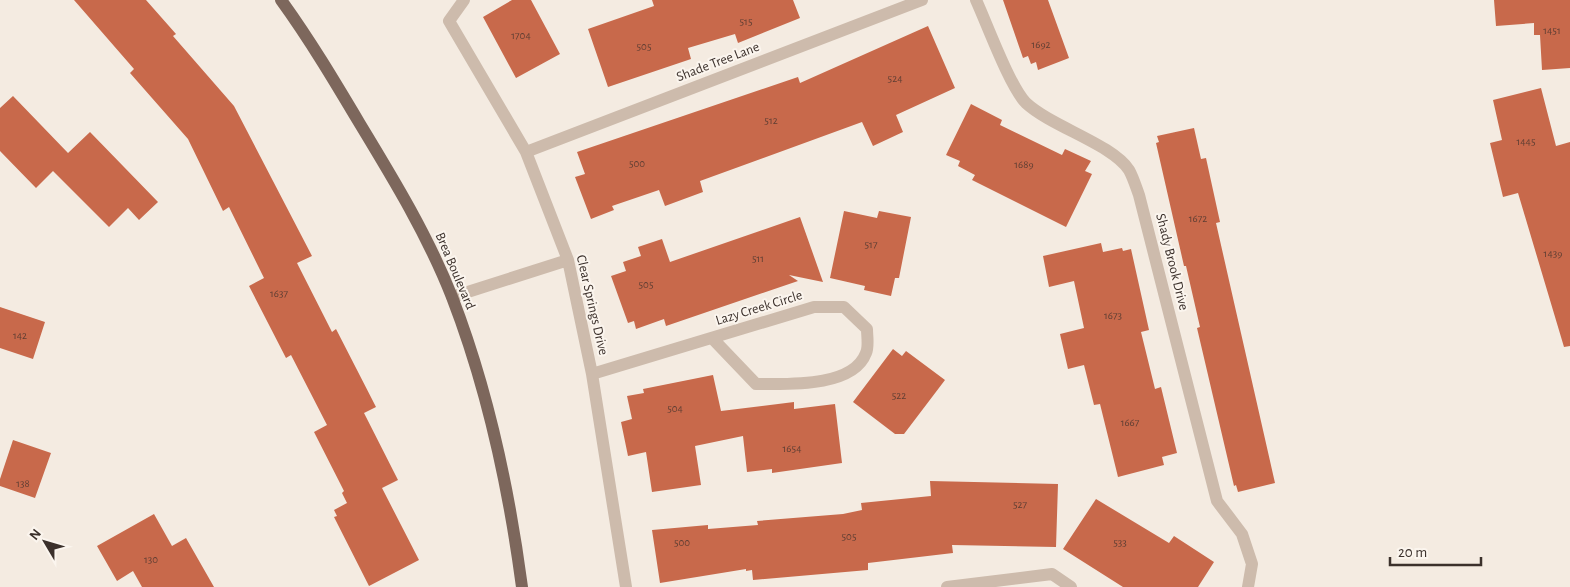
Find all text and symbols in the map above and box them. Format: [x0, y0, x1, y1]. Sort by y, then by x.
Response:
house number: 515 [740, 16, 753, 27]
house number: 1451 [1543, 25, 1561, 36]
house number: 1704 [511, 30, 531, 41]
house number: 1692 [1031, 39, 1051, 50]
street label: Shade Tree Lane [675, 40, 761, 84]
house number: 505 [636, 41, 652, 52]
house number: 524 [888, 73, 902, 84]
house number: 512 [764, 115, 778, 126]
house number: 1445 [1517, 136, 1536, 147]
house number: 500 [629, 158, 645, 169]
house number: 1689 [1014, 159, 1034, 170]
street label: Shady Brook Drive [1153, 212, 1191, 312]
house number: 1672 [1189, 213, 1207, 224]
street label: Brea Boulevard [432, 230, 478, 312]
house number: 517 [865, 239, 878, 250]
house number: 1439 [1544, 248, 1562, 259]
street label: Clear Springs Drive [574, 253, 610, 357]
house number: 511 [752, 253, 764, 264]
house number: 505 [638, 279, 654, 290]
house number: 1637 [270, 288, 288, 299]
street label: Lazy Creek Circle [714, 288, 804, 328]
house number: 1673 [1104, 310, 1123, 321]
house number: 142 [13, 330, 27, 341]
house number: 522 [892, 390, 906, 401]
house number: 504 [667, 403, 683, 414]
house number: 1667 [1121, 417, 1140, 428]
house number: 1654 [783, 443, 801, 454]
house number: 138 [16, 478, 30, 489]
house number: 527 [1013, 499, 1028, 510]
north arrow [20, 517, 70, 567]
text: N [27, 526, 44, 543]
house number: 505 [841, 531, 857, 542]
scale bar [1390, 534, 1481, 566]
house number: 500 [674, 537, 690, 548]
house number: 533 [1113, 537, 1127, 548]
text: 20 m [1398, 545, 1427, 560]
house number: 130 [144, 554, 158, 565]

